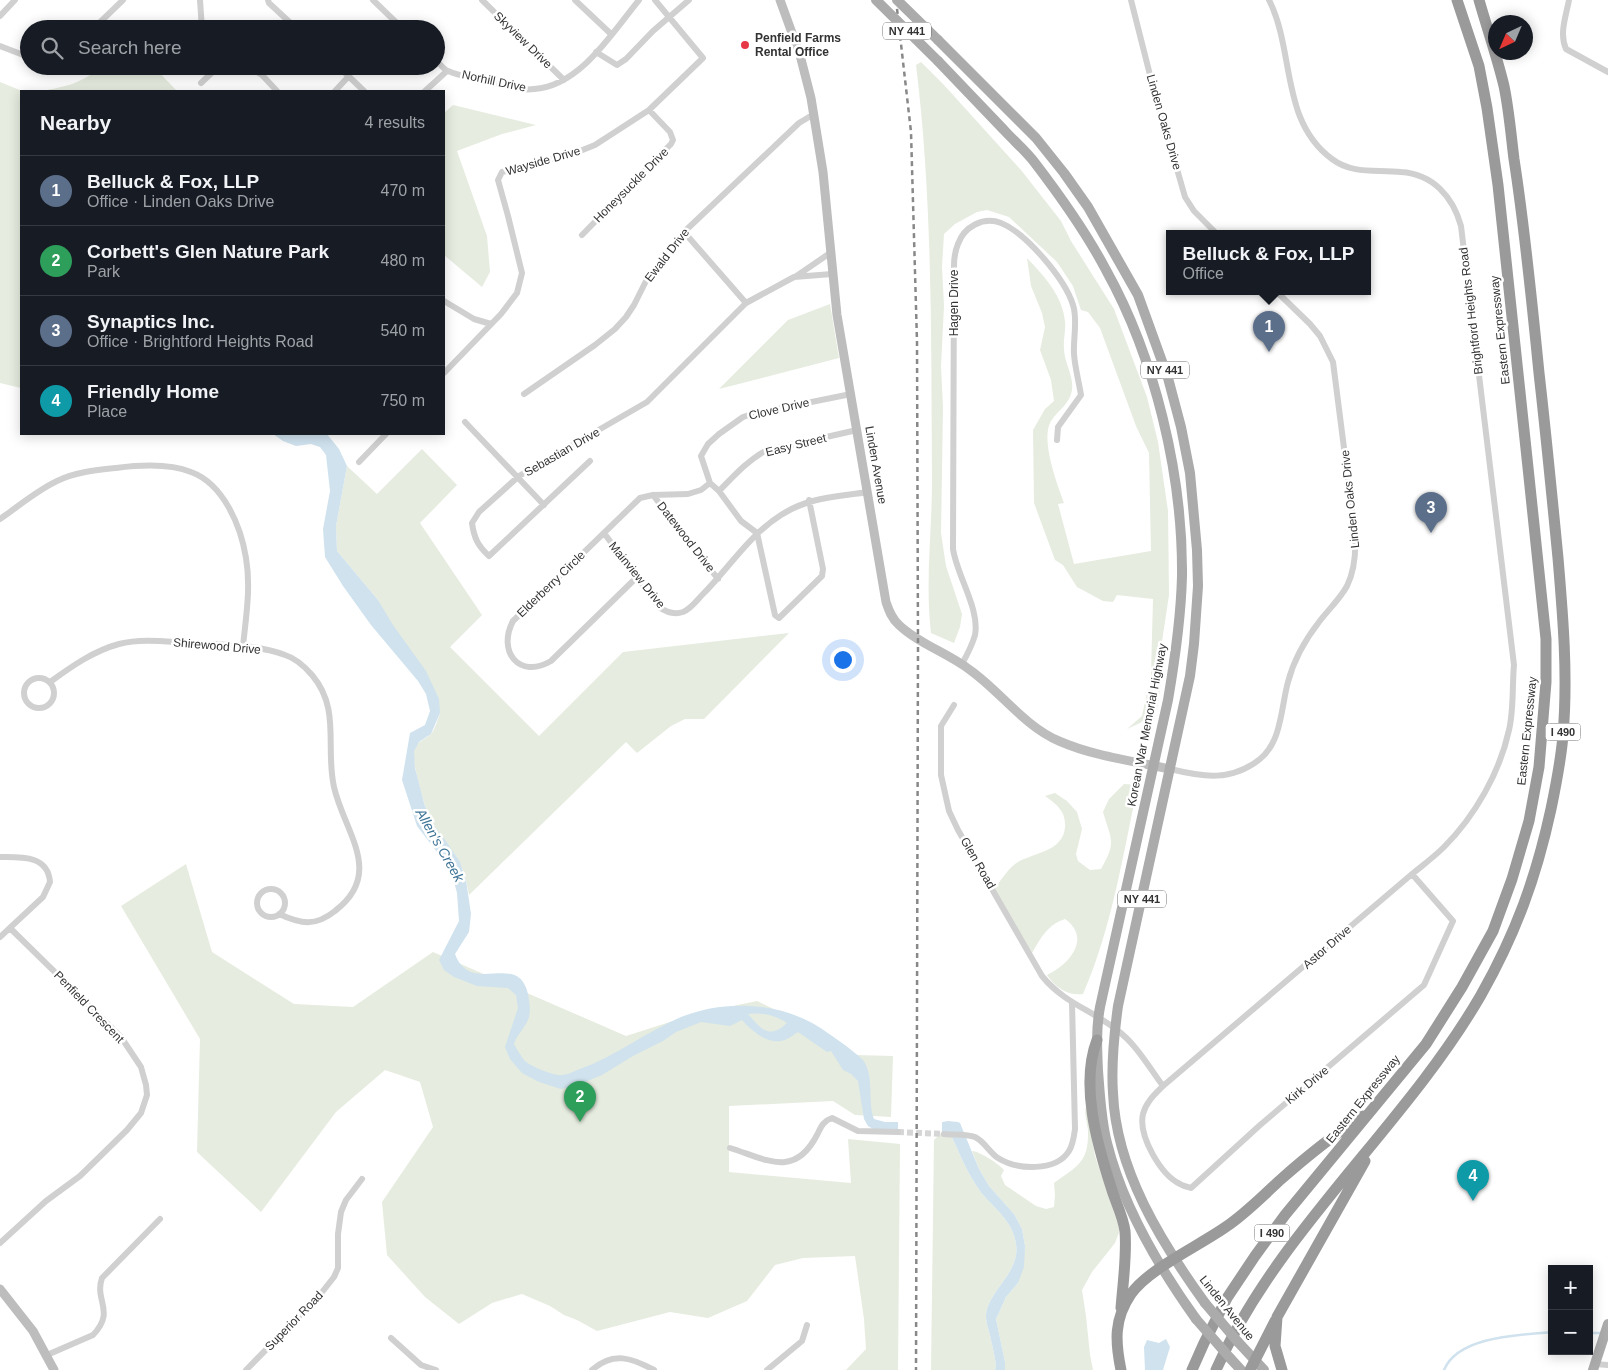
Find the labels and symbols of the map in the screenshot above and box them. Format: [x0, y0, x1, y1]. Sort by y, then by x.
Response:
street label: Skyview Drive [491, 9, 555, 71]
north arrow [1488, 15, 1533, 60]
road number: NY 441 [883, 22, 931, 40]
place label: Penfield Farms Rental Office [755, 31, 841, 59]
marker: Penfield Farms Rental Office [739, 39, 751, 51]
street label: Norhill Drive [461, 67, 528, 95]
street label: Linden Oaks Drive [1144, 73, 1184, 172]
street label: Wayside Drive [504, 144, 582, 178]
street label: Honeysuckle Drive [591, 144, 672, 225]
street label: Ewald Drive [642, 225, 692, 285]
street label: Brightford Heights Road [1456, 247, 1486, 375]
street label: Hagen Drive [947, 269, 961, 336]
street label: Eastern Expressway [1487, 275, 1513, 385]
pin: 1 [1253, 311, 1285, 352]
road number: NY 441 [1141, 362, 1189, 378]
street label: Clove Drive [747, 395, 811, 423]
street label: Sebastian Drive [522, 425, 602, 479]
street label: Linden Avenue [862, 425, 890, 506]
street label: Easy Street [764, 431, 828, 459]
street label: Linden Oaks Drive [1338, 449, 1362, 549]
pin: 3 [1415, 492, 1447, 533]
street label: Datewood Drive [654, 499, 718, 575]
street label: Mainview Drive [606, 539, 668, 611]
street label: Elderberry Circle [514, 548, 588, 620]
street label: Shirewood Drive [173, 635, 262, 657]
street label: Korean War Memorial Highway [1124, 642, 1170, 808]
your location [830, 647, 856, 673]
street label: Eastern Expressway [1514, 676, 1540, 786]
road number: I 490 [1546, 724, 1580, 740]
water label: Allen's Creek [412, 805, 468, 885]
street label: Glen Road [958, 835, 998, 891]
road number: NY 441 [1118, 891, 1166, 908]
street label: Astor Drive [1300, 922, 1354, 972]
street label: Penfield Crescent [51, 968, 127, 1046]
street label: Eastern Expressway [1323, 1052, 1403, 1146]
street label: Kirk Drive [1283, 1063, 1332, 1107]
pin: 2 [564, 1081, 596, 1122]
pin: 4 [1457, 1160, 1489, 1201]
road number: I 490 [1254, 1224, 1290, 1242]
street label: Linden Avenue [1197, 1273, 1258, 1343]
street label: Superior Road [262, 1288, 326, 1354]

